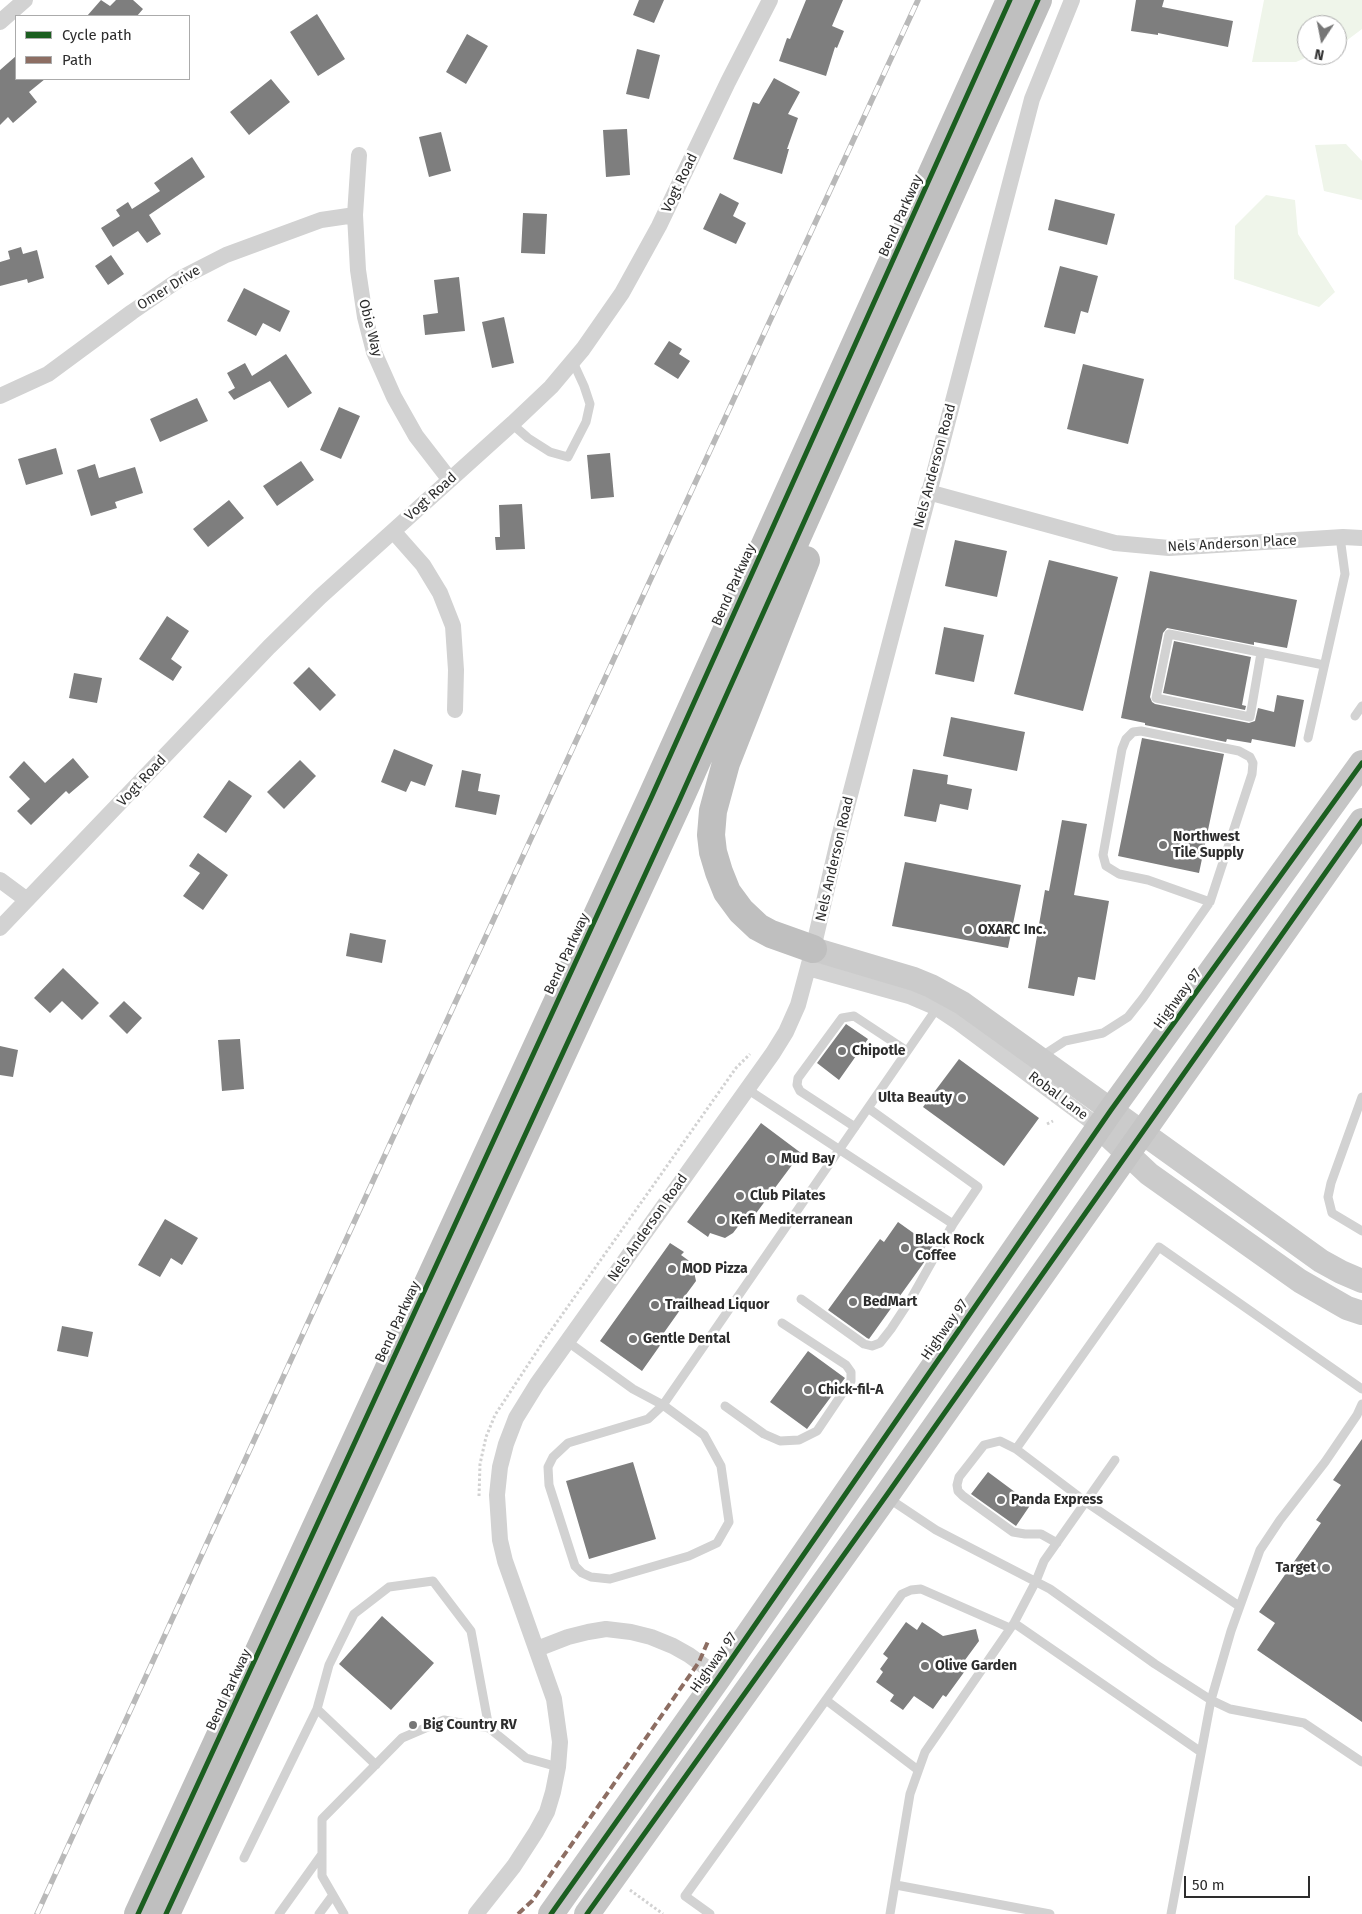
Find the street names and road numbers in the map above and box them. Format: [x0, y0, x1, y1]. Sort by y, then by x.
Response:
street label: Vogt Road [658, 151, 702, 215]
street label: Bend Parkway [875, 172, 927, 260]
street label: Omer Drive [134, 262, 204, 314]
street label: Obie Way [355, 297, 385, 359]
street label: Nels Anderson Road [910, 402, 960, 530]
street label: Vogt Road [402, 469, 460, 525]
street label: Nels Anderson Place [1167, 532, 1297, 556]
street label: Bend Parkway [708, 541, 760, 629]
street label: Vogt Road [114, 752, 170, 810]
street label: Nels Anderson Road [812, 795, 858, 923]
street label: Bend Parkway [541, 911, 593, 997]
street label: Highway 97 [1151, 966, 1205, 1032]
street label: Robal Lane [1025, 1068, 1091, 1124]
street label: Nels Anderson Road [604, 1171, 692, 1285]
street label: Bend Parkway [372, 1279, 424, 1365]
street label: Highway 97 [918, 1296, 972, 1364]
street label: Highway 97 [687, 1629, 741, 1697]
street label: Bend Parkway [203, 1647, 255, 1733]

